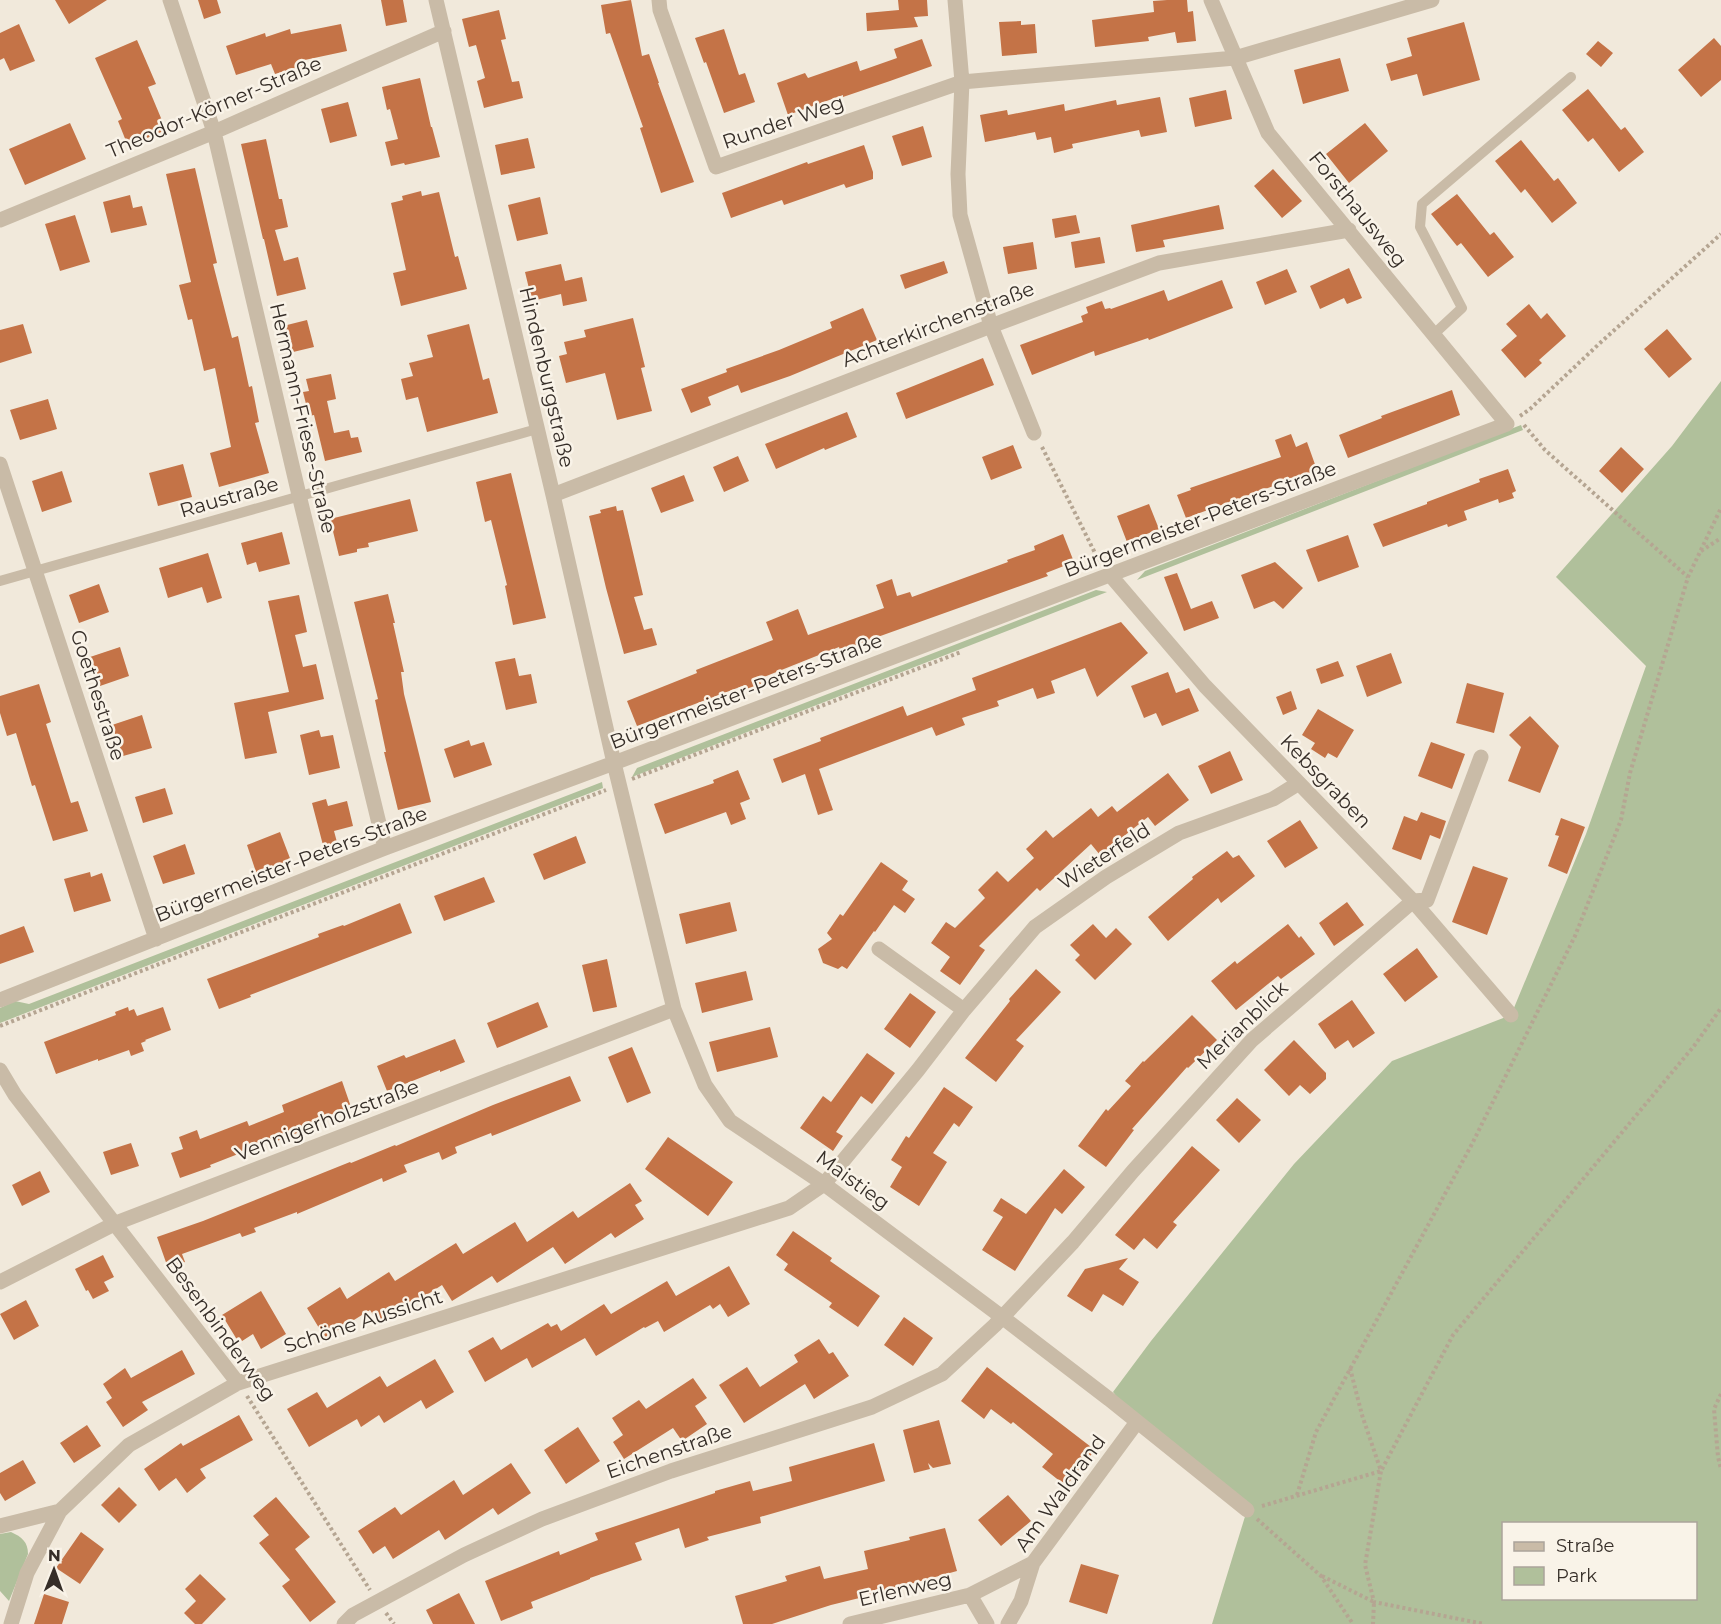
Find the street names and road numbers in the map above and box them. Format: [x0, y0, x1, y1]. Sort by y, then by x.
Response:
street label: Theodor-Körner-Straße [103, 51, 325, 163]
street label: Runder Weg [719, 90, 847, 154]
street label: Forsthausweg [1304, 146, 1412, 272]
street label: Achterkirchenstraße [838, 276, 1038, 372]
street label: Hindenburgstraße [514, 284, 580, 470]
street label: Hermann-Friese-Straße [265, 300, 341, 536]
street label: Bürgermeister-Peters-Straße [1061, 456, 1339, 582]
street label: Raustraße [177, 471, 281, 523]
street label: Goethestraße [66, 627, 130, 763]
street label: Bürgermeister-Peters-Straße [607, 628, 885, 754]
street label: Kebsgraben [1275, 729, 1377, 833]
street label: Bürgermeister-Peters-Straße [152, 801, 430, 927]
street label: Wieterfeld [1054, 817, 1154, 895]
street label: Merianblick [1192, 976, 1292, 1074]
street label: Vennigerholzstraße [232, 1074, 422, 1166]
street label: Maistieg [811, 1145, 895, 1215]
street label: Besenbinderweg [161, 1252, 281, 1406]
street label: Schöne Aussicht [281, 1284, 445, 1358]
street label: Eichenstraße [603, 1418, 735, 1484]
street label: Am Waldrand [1010, 1430, 1110, 1556]
street label: Erlenweg [856, 1567, 954, 1611]

